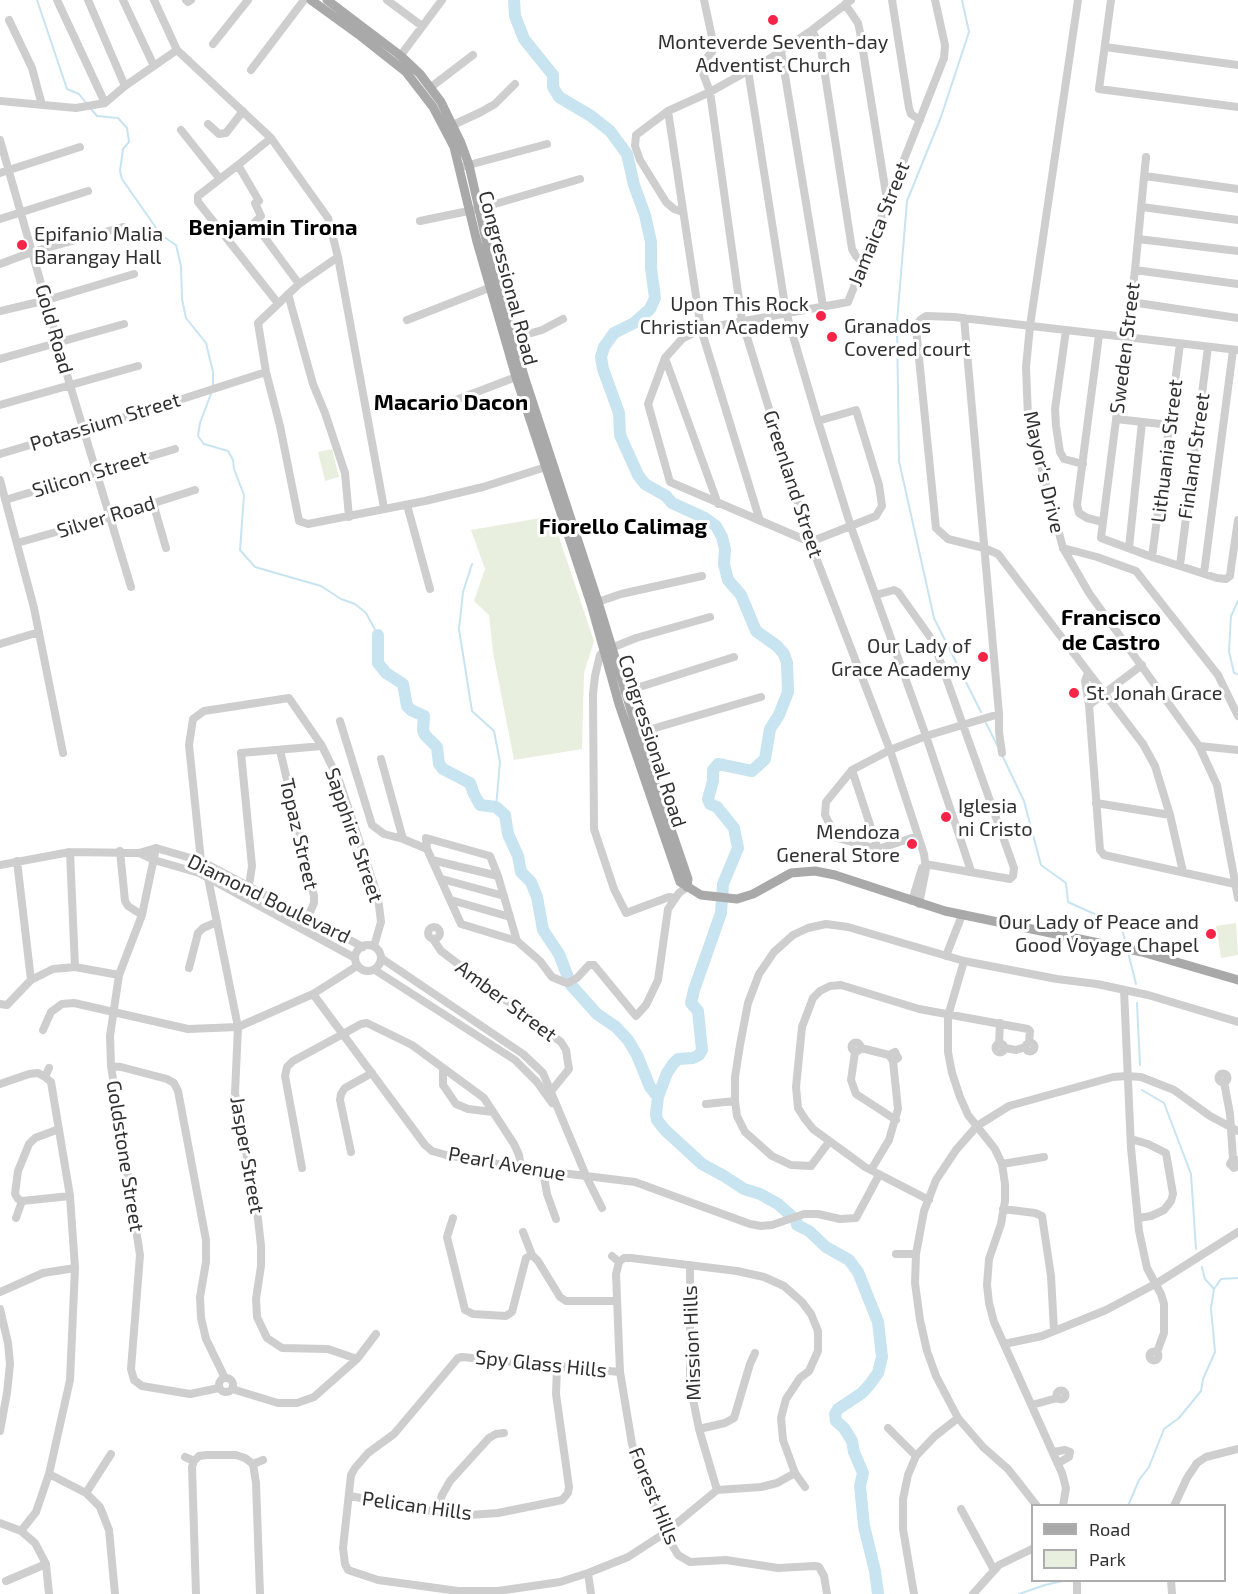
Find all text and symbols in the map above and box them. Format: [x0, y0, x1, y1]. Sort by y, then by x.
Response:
marker: Monteverde Seventh-day Adventist Church [766, 13, 780, 27]
place label: Monteverde Seventh-day Adventist Church [658, 30, 888, 77]
street label: Jamaica Street [843, 158, 915, 290]
street label: Congressional Road [473, 188, 543, 368]
district label: Benjamin Tirona [188, 215, 358, 241]
place label: Epifanio Malia Barangay Hall [34, 222, 163, 269]
marker: Epifanio Malia Barangay Hall [15, 238, 29, 252]
street label: Sweden Street [1105, 281, 1145, 415]
street label: Gold Road [30, 282, 78, 376]
place label: Upon This Rock Christian Academy [640, 292, 809, 339]
marker: Upon This Rock Christian Academy [814, 309, 828, 323]
place label: Granados Covered court [844, 314, 970, 361]
marker: Granados Covered court [825, 330, 839, 344]
street label: Lithuania Street [1146, 378, 1188, 524]
street label: Potassium Street [27, 388, 183, 456]
district label: Macario Dacon [374, 390, 528, 416]
street label: Finland Street [1173, 391, 1215, 521]
street label: Greenland Street [758, 407, 828, 561]
street label: Mayor's Drive [1018, 409, 1070, 535]
street label: Silicon Street [29, 445, 151, 503]
street label: Silver Road [54, 491, 158, 543]
district label: Fiorello Calimag [539, 514, 707, 540]
district label: Francisco de Castro [1061, 605, 1161, 656]
place label: Our Lady of Grace Academy [831, 634, 971, 681]
marker: Our Lady of Grace Academy [976, 650, 990, 664]
street label: Congressional Road [613, 652, 691, 830]
place label: St. Jonah Grace [1086, 681, 1223, 705]
marker: St. Jonah Grace [1067, 686, 1081, 700]
street label: Sapphire Street [320, 765, 388, 905]
street label: Topaz Street [275, 776, 323, 892]
place label: Iglesia ni Cristo [958, 794, 1033, 841]
marker: Iglesia ni Cristo [939, 810, 953, 824]
place label: Mendoza General Store [776, 820, 900, 867]
marker: Mendoza General Store [905, 837, 919, 851]
street label: Diamond Boulevard [184, 849, 354, 949]
place label: Our Lady of Peace and Good Voyage Chapel [998, 910, 1199, 957]
marker: Our Lady of Peace and Good Voyage Chapel [1204, 927, 1218, 941]
street label: Amber Street [451, 955, 561, 1047]
street label: Goldstone Street [101, 1079, 149, 1233]
street label: Jasper Street [225, 1095, 269, 1215]
street label: Pearl Avenue [446, 1142, 568, 1186]
street label: Mission Hills [678, 1285, 706, 1401]
street label: Spy Glass Hills [474, 1345, 608, 1383]
street label: Forest Hills [624, 1444, 684, 1548]
street label: Pelican Hills [361, 1486, 473, 1526]
legend [1031, 1504, 1226, 1582]
text: Road [1089, 1518, 1130, 1540]
text: Park [1089, 1548, 1126, 1570]

